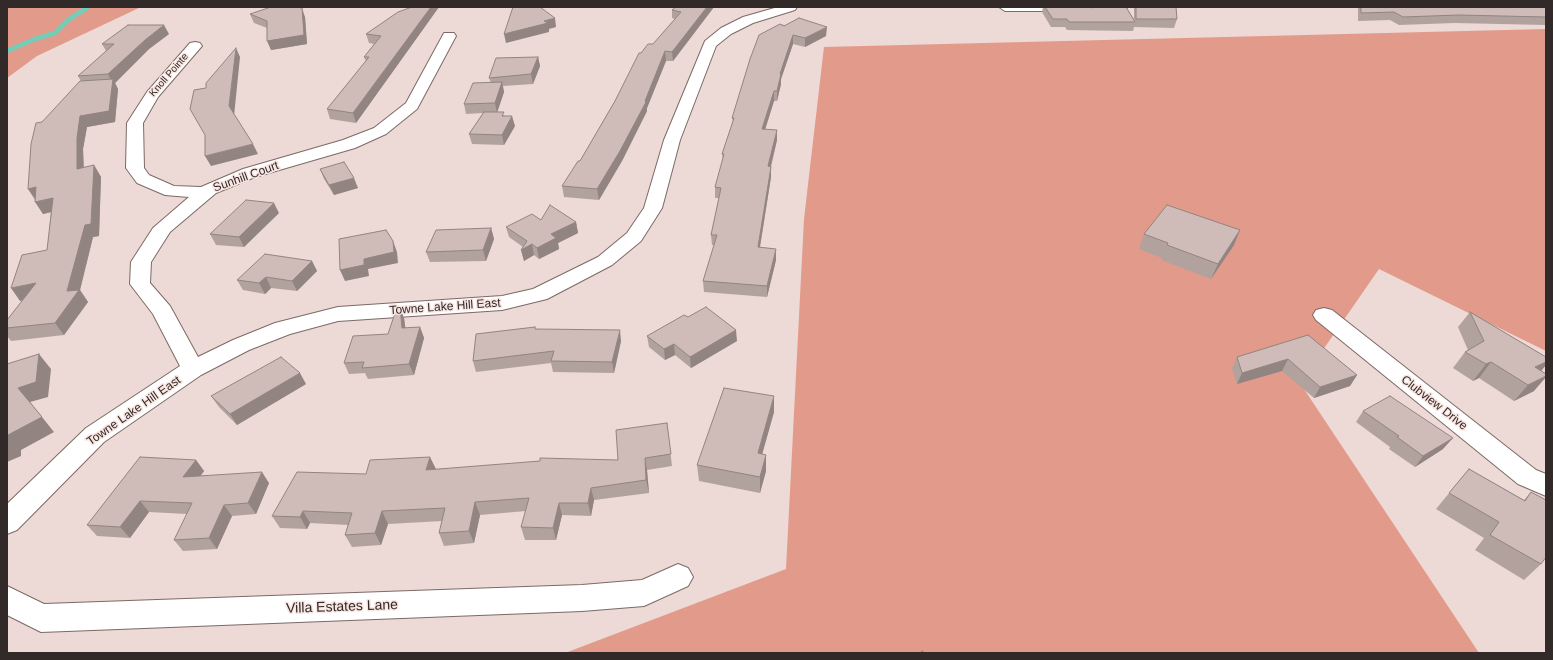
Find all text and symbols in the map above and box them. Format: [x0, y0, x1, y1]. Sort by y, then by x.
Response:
street label: Knoll Pointe [147, 51, 191, 99]
street label: Sunhill Court [211, 158, 281, 196]
street label: Towne Lake Hill East [389, 296, 501, 318]
street label: Towne Lake Hill East [84, 373, 184, 449]
street label: Clubview Drive [1398, 373, 1470, 433]
street label: Villa Estates Lane [286, 597, 398, 617]

